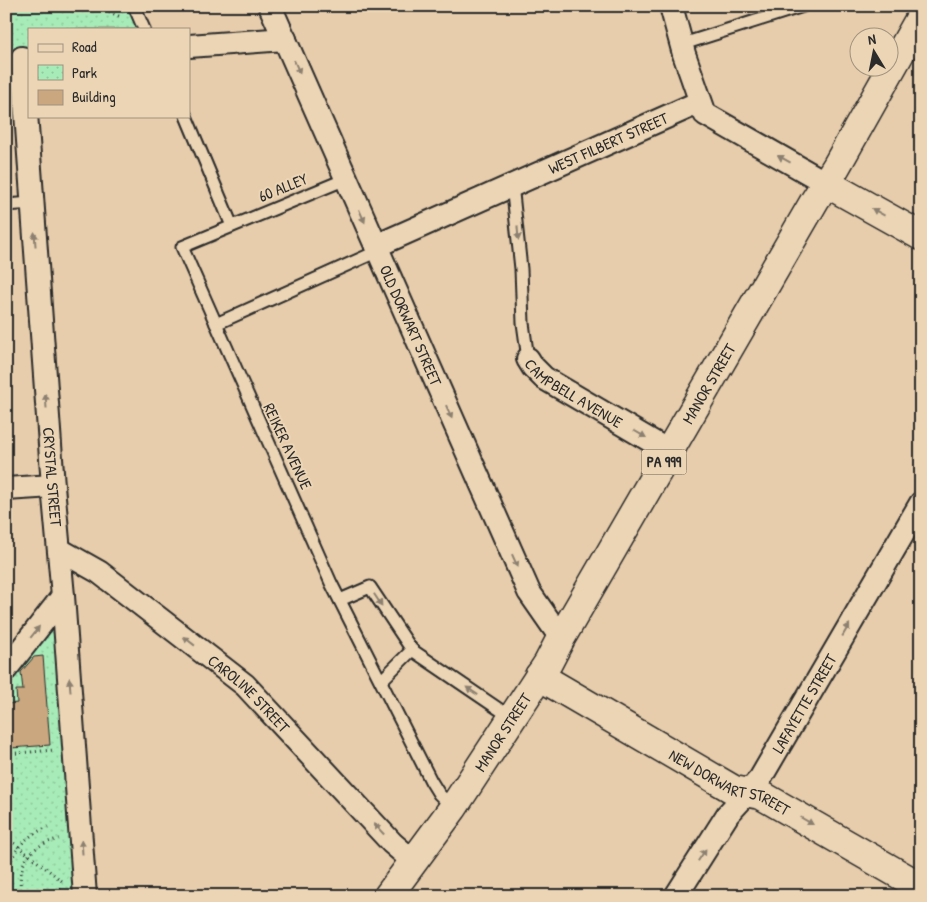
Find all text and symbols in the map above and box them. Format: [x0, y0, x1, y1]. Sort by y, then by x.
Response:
legend [28, 28, 190, 118]
north arrow [850, 28, 900, 78]
text: N [866, 29, 878, 49]
text: Road [72, 36, 97, 57]
one-way arrow [293, 60, 301, 74]
text: Park [72, 62, 97, 83]
text: Building [72, 86, 116, 107]
street label: WEST FILBERT STREET [545, 106, 672, 179]
one-way arrow [776, 155, 791, 163]
street label: 60 ALLEY [255, 167, 311, 207]
one-way arrow [872, 208, 885, 217]
one-way arrow [359, 209, 367, 223]
one-way arrow [514, 225, 522, 241]
one-way arrow [30, 231, 38, 247]
street label: OLD DORWART STREET [375, 261, 448, 389]
street label: MANOR STREET [677, 339, 741, 428]
street label: CAMPBELL AVENUE [519, 354, 627, 433]
one-way arrow [42, 393, 50, 409]
street label: REIKER AVENUE [258, 399, 318, 493]
one-way arrow [446, 405, 454, 419]
street label: CRYSTAL STREET [38, 427, 68, 528]
one-way arrow [633, 430, 648, 438]
road number: PA 999 [642, 450, 686, 474]
one-way arrow [512, 554, 520, 568]
one-way arrow [374, 594, 383, 607]
one-way arrow [842, 624, 851, 637]
one-way arrow [29, 626, 40, 639]
one-way arrow [183, 636, 196, 647]
street label: CAROLINE STREET [203, 649, 295, 738]
street label: LAFAYETTE STREET [767, 649, 842, 757]
one-way arrow [66, 677, 74, 693]
one-way arrow [465, 686, 478, 696]
street label: MANOR STREET [469, 688, 537, 776]
street label: NEW DORWART STREET [665, 744, 795, 821]
one-way arrow [799, 817, 814, 825]
one-way arrow [373, 823, 385, 835]
one-way arrow [78, 839, 86, 855]
one-way arrow [697, 848, 707, 861]

